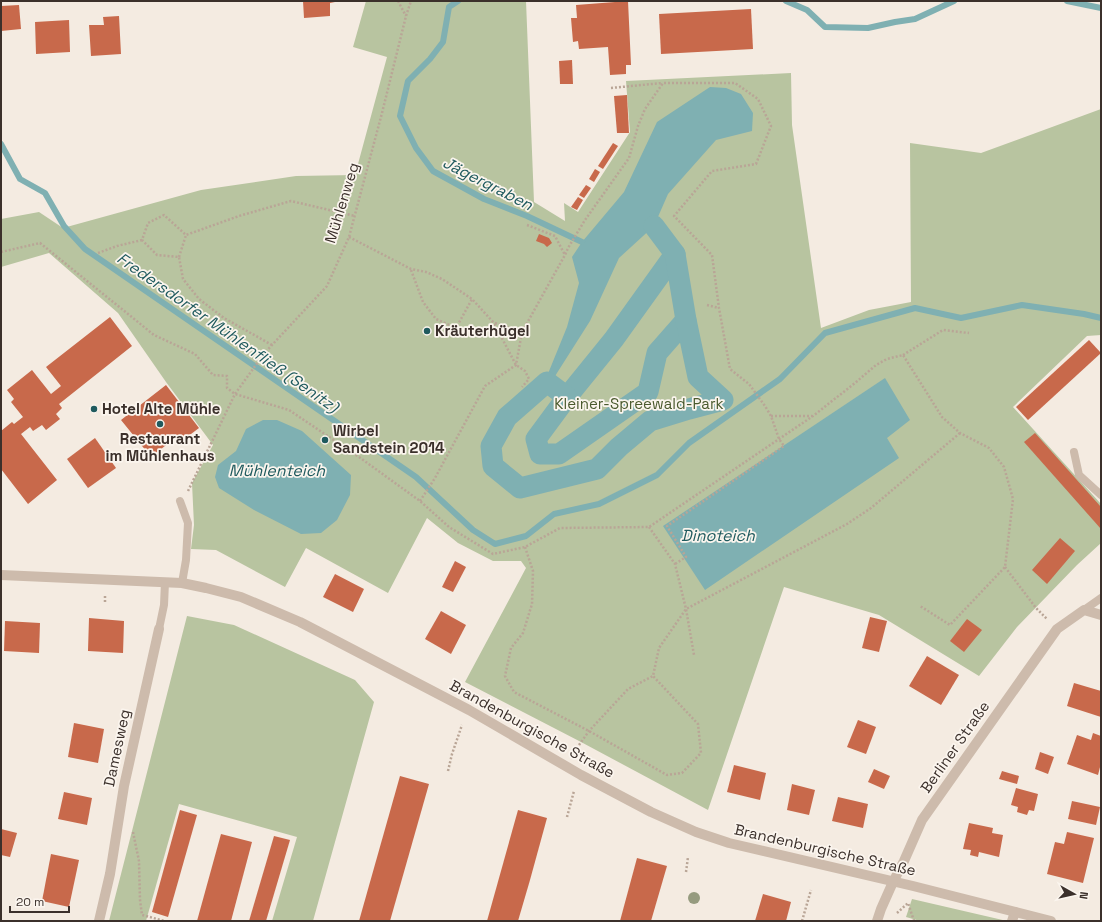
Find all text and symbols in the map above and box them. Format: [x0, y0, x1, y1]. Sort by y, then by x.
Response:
water label: Jägergraben [439, 152, 537, 216]
street label: Mühlenweg [320, 160, 363, 246]
water label: Fredersdorfer Mühlenfließ (Senitz) [113, 248, 344, 418]
place label: Kräuterhügel [435, 321, 530, 340]
marker: Kräuterhügel [422, 326, 432, 336]
park label: Kleiner-Spreewald-Park [554, 394, 724, 413]
place label: Hotel Alte Mühle [102, 399, 221, 418]
marker: Hotel Alte Mühle [89, 404, 99, 414]
marker: Restaurant im Mühlenhaus [155, 419, 165, 429]
place label: Wirbel Sandstein 2014 [333, 421, 445, 457]
place label: Restaurant im Mühlenhaus [105, 429, 215, 465]
marker: Wirbel Sandstein 2014 [320, 435, 330, 445]
water label: Mühlenteich [229, 460, 326, 481]
water label: Dinoteich [681, 525, 756, 546]
street label: Brandenburgische Straße [446, 675, 618, 782]
street label: Berliner Straße [916, 697, 993, 796]
street label: Damesweg [99, 708, 134, 788]
street label: Brandenburgische Straße [733, 819, 918, 880]
north arrow [1054, 874, 1094, 914]
scale bar [10, 888, 69, 914]
text: N [1076, 891, 1091, 900]
text: 20 m [16, 894, 44, 910]

